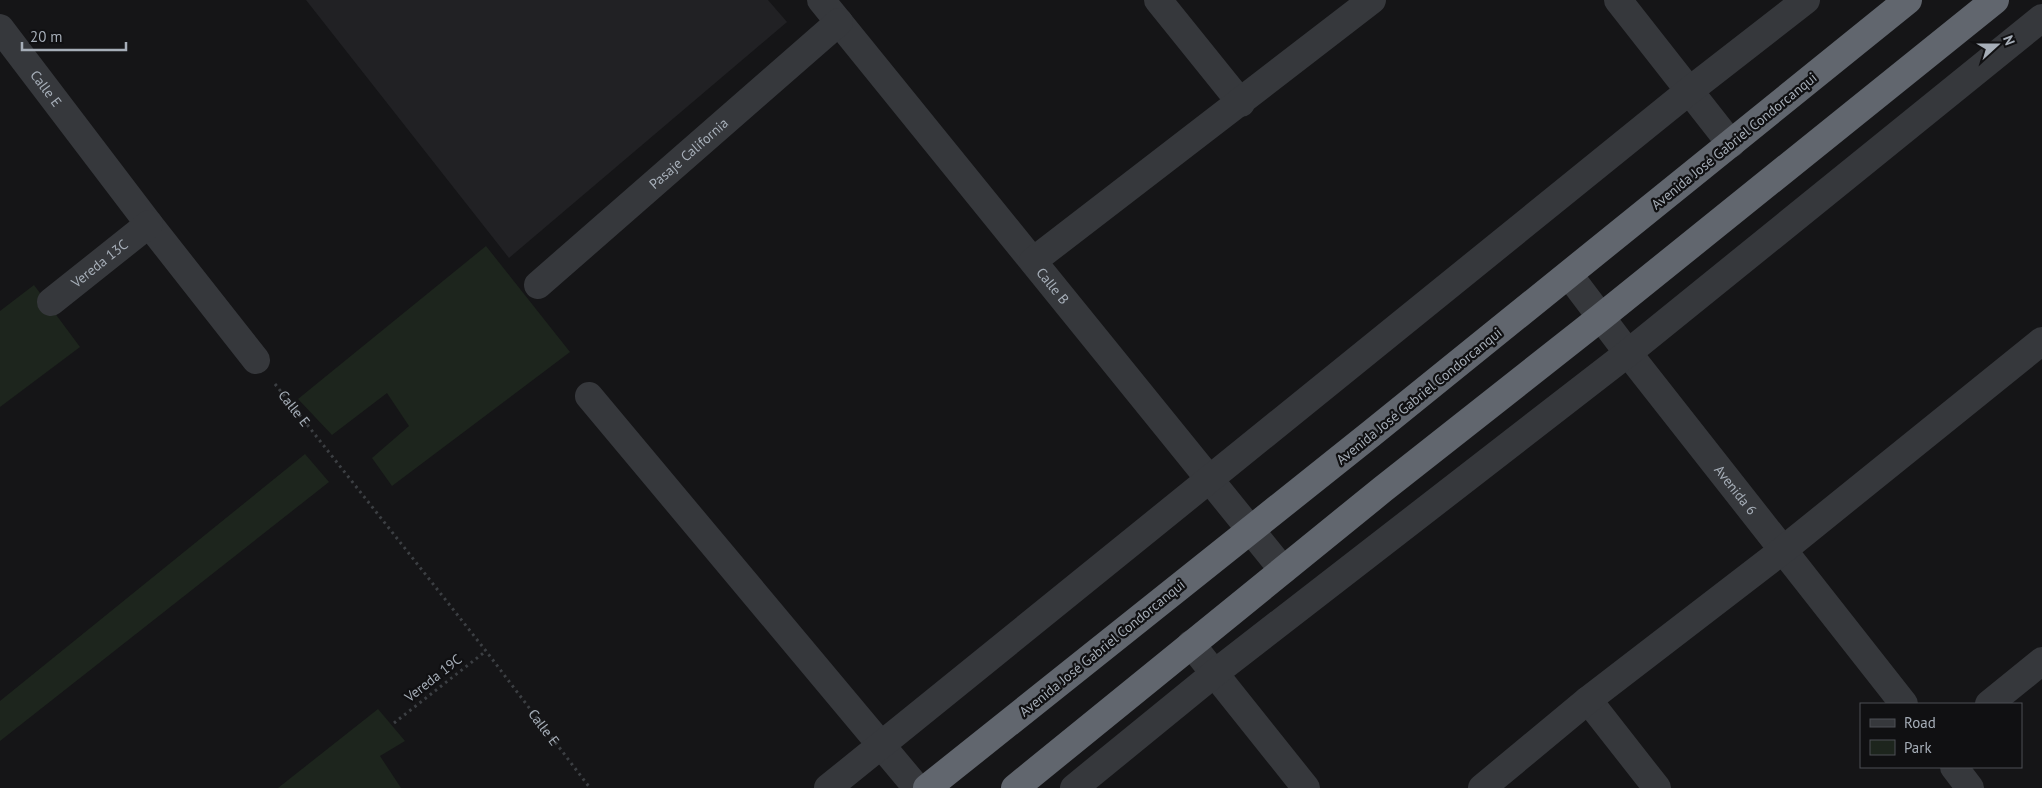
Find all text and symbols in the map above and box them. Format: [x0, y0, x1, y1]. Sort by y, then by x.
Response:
scale bar [22, 20, 126, 52]
north arrow [1972, 20, 2022, 70]
text: 20 m [30, 27, 63, 46]
text: N [1999, 33, 2019, 48]
street label: Calle E [26, 67, 66, 110]
street label: Avenida José Gabriel Condorcanqui [1647, 69, 1821, 213]
street label: Pasaje California [645, 114, 732, 193]
street label: Vereda 13C [67, 235, 132, 292]
street label: Calle B [1033, 264, 1073, 308]
street label: Avenida José Gabriel Condorcanqui [1332, 324, 1506, 468]
street label: Calle E [274, 387, 314, 430]
street label: Avenida 6 [1710, 461, 1761, 519]
street label: Avenida José Gabriel Condorcanqui [1015, 576, 1189, 720]
street label: Vereda 19C [400, 650, 465, 707]
legend [1860, 703, 2022, 768]
street label: Calle E [524, 705, 564, 749]
text: Road [1904, 713, 1936, 732]
text: Park [1904, 738, 1932, 757]

